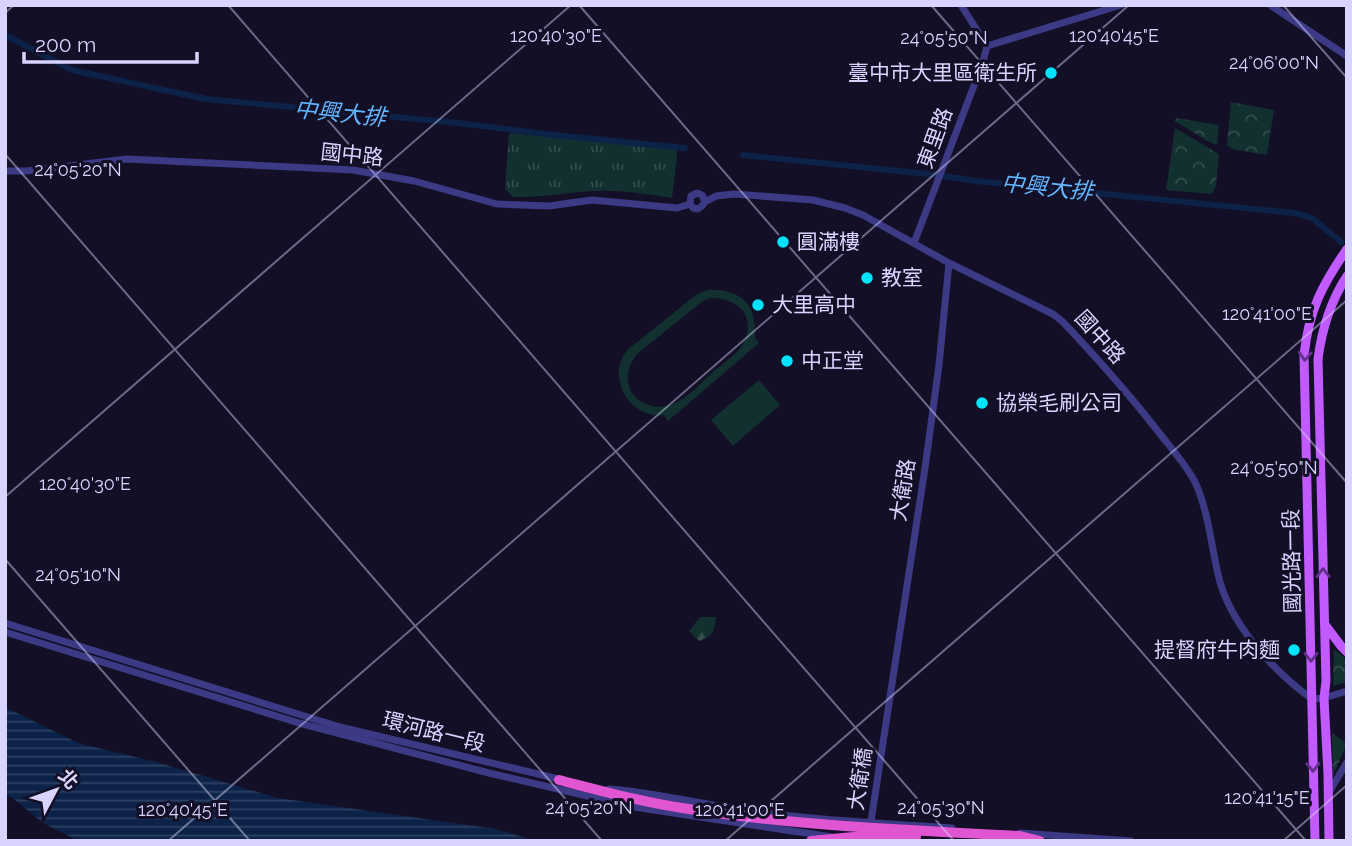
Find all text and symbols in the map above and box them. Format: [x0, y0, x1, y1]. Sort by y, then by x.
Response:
scale bar [24, 21, 198, 65]
text: 120°40'30"E [510, 25, 602, 46]
text: 120°40'45"E [1069, 25, 1159, 46]
text: 24°05'50"N [900, 27, 988, 48]
text: 200 m [35, 32, 96, 57]
text: 24°06'00"N [1229, 52, 1319, 73]
place label: 臺中市大里區衛生所 [848, 60, 1037, 85]
marker: 臺中市大里區衛生所 [1043, 65, 1059, 81]
water label: 中興大排 [293, 94, 390, 131]
street label: 東里路 [912, 104, 957, 172]
street label: 國中路 [319, 139, 385, 170]
text: 24°05'20"N [34, 159, 122, 180]
water label: 中興大排 [1000, 168, 1097, 205]
place label: 圓滿樓 [797, 229, 860, 254]
marker: 圓滿樓 [775, 234, 791, 250]
place label: 教室 [881, 265, 923, 290]
marker: 教室 [859, 270, 875, 286]
place label: 大里高中 [772, 292, 856, 317]
marker: 大里高中 [750, 297, 766, 313]
text: 120°41'00"E [1222, 303, 1312, 324]
street label: 國中路 [1070, 305, 1131, 368]
place label: 中正堂 [801, 348, 864, 373]
one-way arrow [1298, 351, 1313, 362]
marker: 中正堂 [779, 353, 795, 369]
place label: 協榮毛刷公司 [996, 390, 1122, 415]
marker: 協榮毛刷公司 [974, 395, 990, 411]
street label: 大衛路 [885, 457, 920, 523]
text: 24°05'50"N [1230, 457, 1318, 478]
text: 120°40'30"E [39, 473, 131, 494]
street label: 國光路一段 [1278, 508, 1305, 614]
text: 24°05'10"N [35, 564, 121, 585]
one-way arrow [1316, 567, 1331, 578]
place label: 提督府牛肉麵 [1154, 637, 1280, 662]
marker: 提督府牛肉麵 [1286, 642, 1302, 658]
one-way arrow [1303, 652, 1319, 663]
street label: 環河路一段 [380, 707, 488, 756]
street label: 大衛橋 [843, 746, 876, 812]
north arrow [21, 755, 91, 825]
one-way arrow [1306, 762, 1321, 773]
text: 北 [54, 764, 83, 793]
text: 120°41'15"E [1224, 787, 1310, 808]
text: 24°05'20"N [545, 797, 633, 818]
text: 24°05'30"N [897, 797, 985, 818]
text: 120°40'45"E [138, 799, 228, 820]
text: 120°41'00"E [695, 799, 785, 820]

